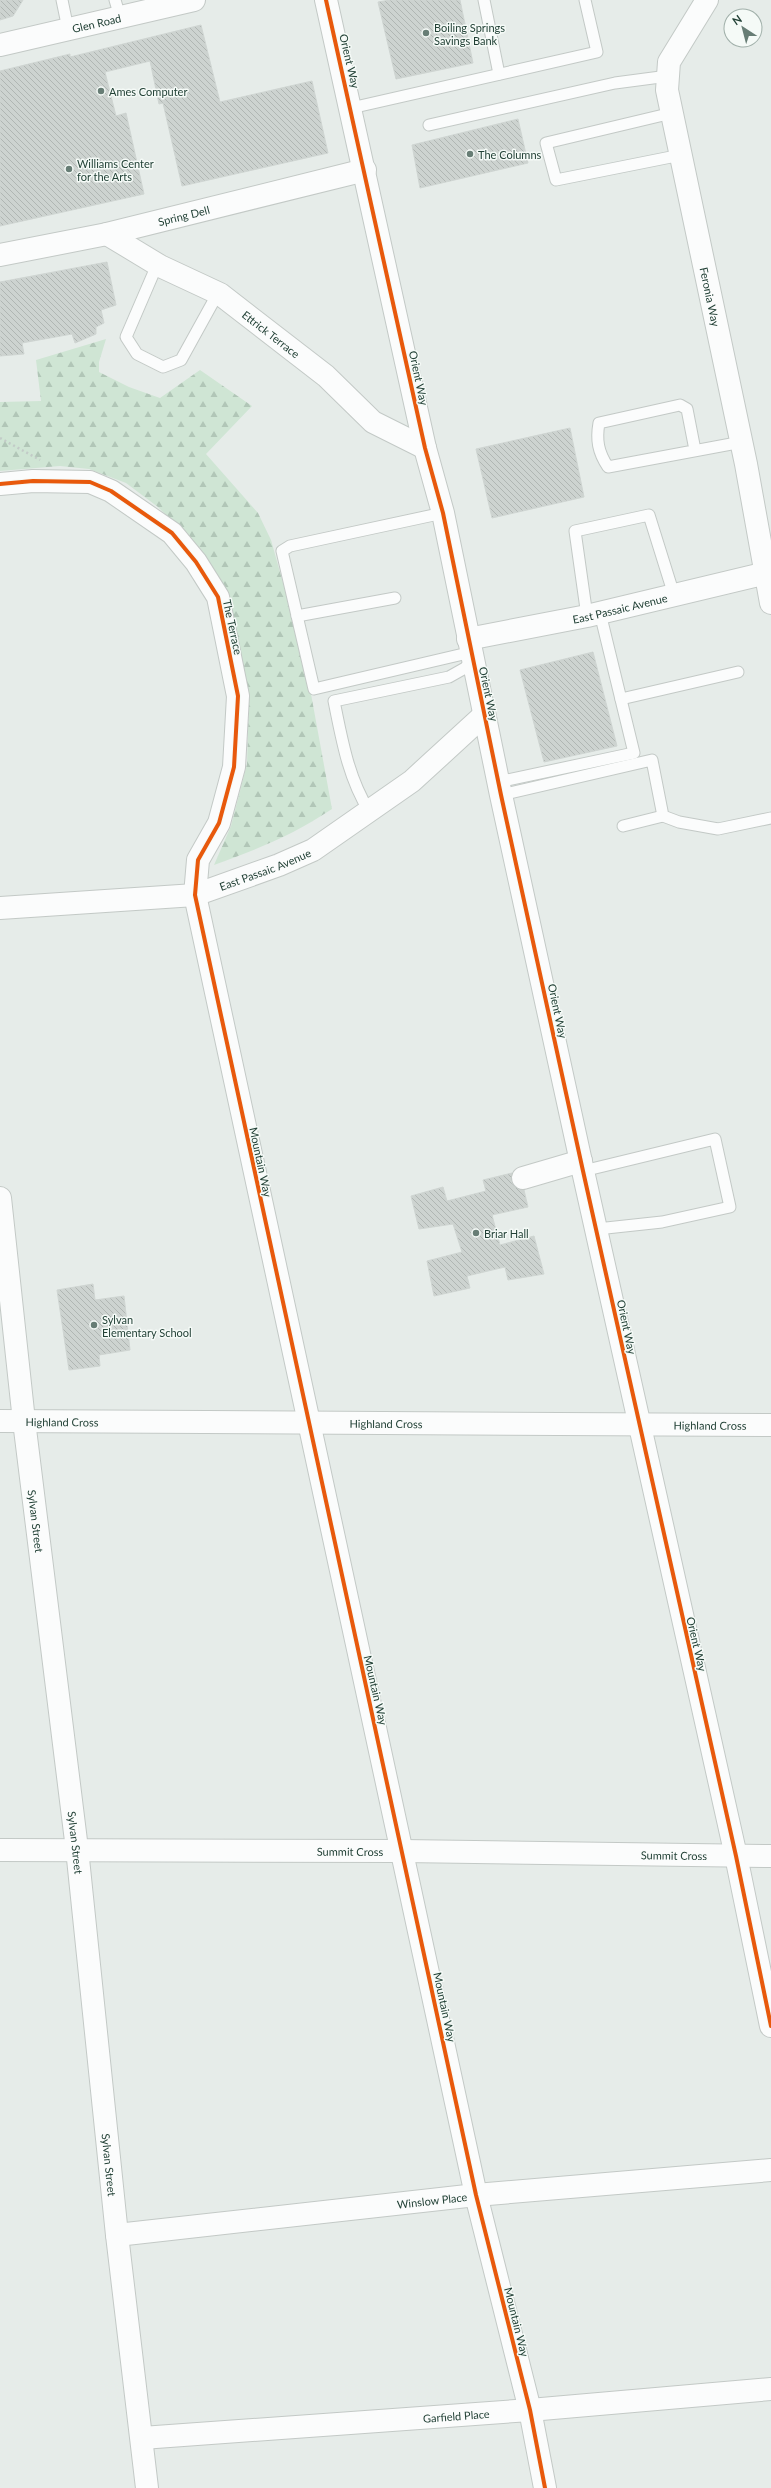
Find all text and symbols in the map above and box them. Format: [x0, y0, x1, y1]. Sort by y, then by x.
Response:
north arrow [723, 8, 763, 48]
street label: Glen Road [71, 11, 122, 35]
text: N [730, 12, 744, 27]
place label: Boiling Springs Savings Bank [434, 21, 505, 47]
marker: Boiling Springs Savings Bank [421, 28, 431, 38]
street label: Orient Way [337, 32, 363, 90]
place label: Ames Computer [109, 85, 187, 98]
marker: Ames Computer [96, 86, 106, 96]
place label: The Columns [478, 148, 542, 161]
marker: The Columns [465, 149, 475, 159]
place label: Williams Center for the Arts [77, 157, 154, 183]
marker: Williams Center for the Arts [64, 164, 74, 174]
street label: Spring Dell [156, 202, 211, 228]
street label: Feronia Way [698, 266, 723, 328]
street label: Ettrick Terrace [240, 307, 303, 360]
street label: Orient Way [407, 349, 431, 407]
street label: East Passaic Avenue [571, 590, 669, 625]
street label: The Terrace [221, 598, 245, 656]
street label: Orient Way [477, 665, 501, 723]
street label: East Passaic Avenue [217, 845, 313, 892]
street label: Orient Way [546, 982, 570, 1040]
street label: Mountain Way [247, 1126, 275, 1198]
place label: Briar Hall [484, 1227, 529, 1240]
marker: Briar Hall [471, 1228, 481, 1238]
street label: Orient Way [615, 1298, 639, 1356]
place label: Sylvan Elementary School [102, 1313, 192, 1339]
marker: Sylvan Elementary School [89, 1320, 99, 1330]
street label: Highland Cross [25, 1415, 99, 1428]
street label: Highland Cross [349, 1416, 423, 1430]
street label: Highland Cross [673, 1418, 747, 1431]
street label: Sylvan Street [26, 1489, 47, 1553]
street label: Orient Way [684, 1615, 710, 1673]
street label: Mountain Way [362, 1654, 390, 1726]
street label: Sylvan Street [66, 1810, 86, 1875]
street label: Summit Cross [317, 1844, 383, 1857]
street label: Summit Cross [641, 1848, 708, 1862]
street label: Mountain Way [431, 1971, 459, 2043]
street label: Sylvan Street [100, 2133, 119, 2197]
street label: Winslow Place [396, 2190, 468, 2210]
street label: Mountain Way [502, 2286, 532, 2358]
street label: Garfield Place [422, 2406, 490, 2424]

